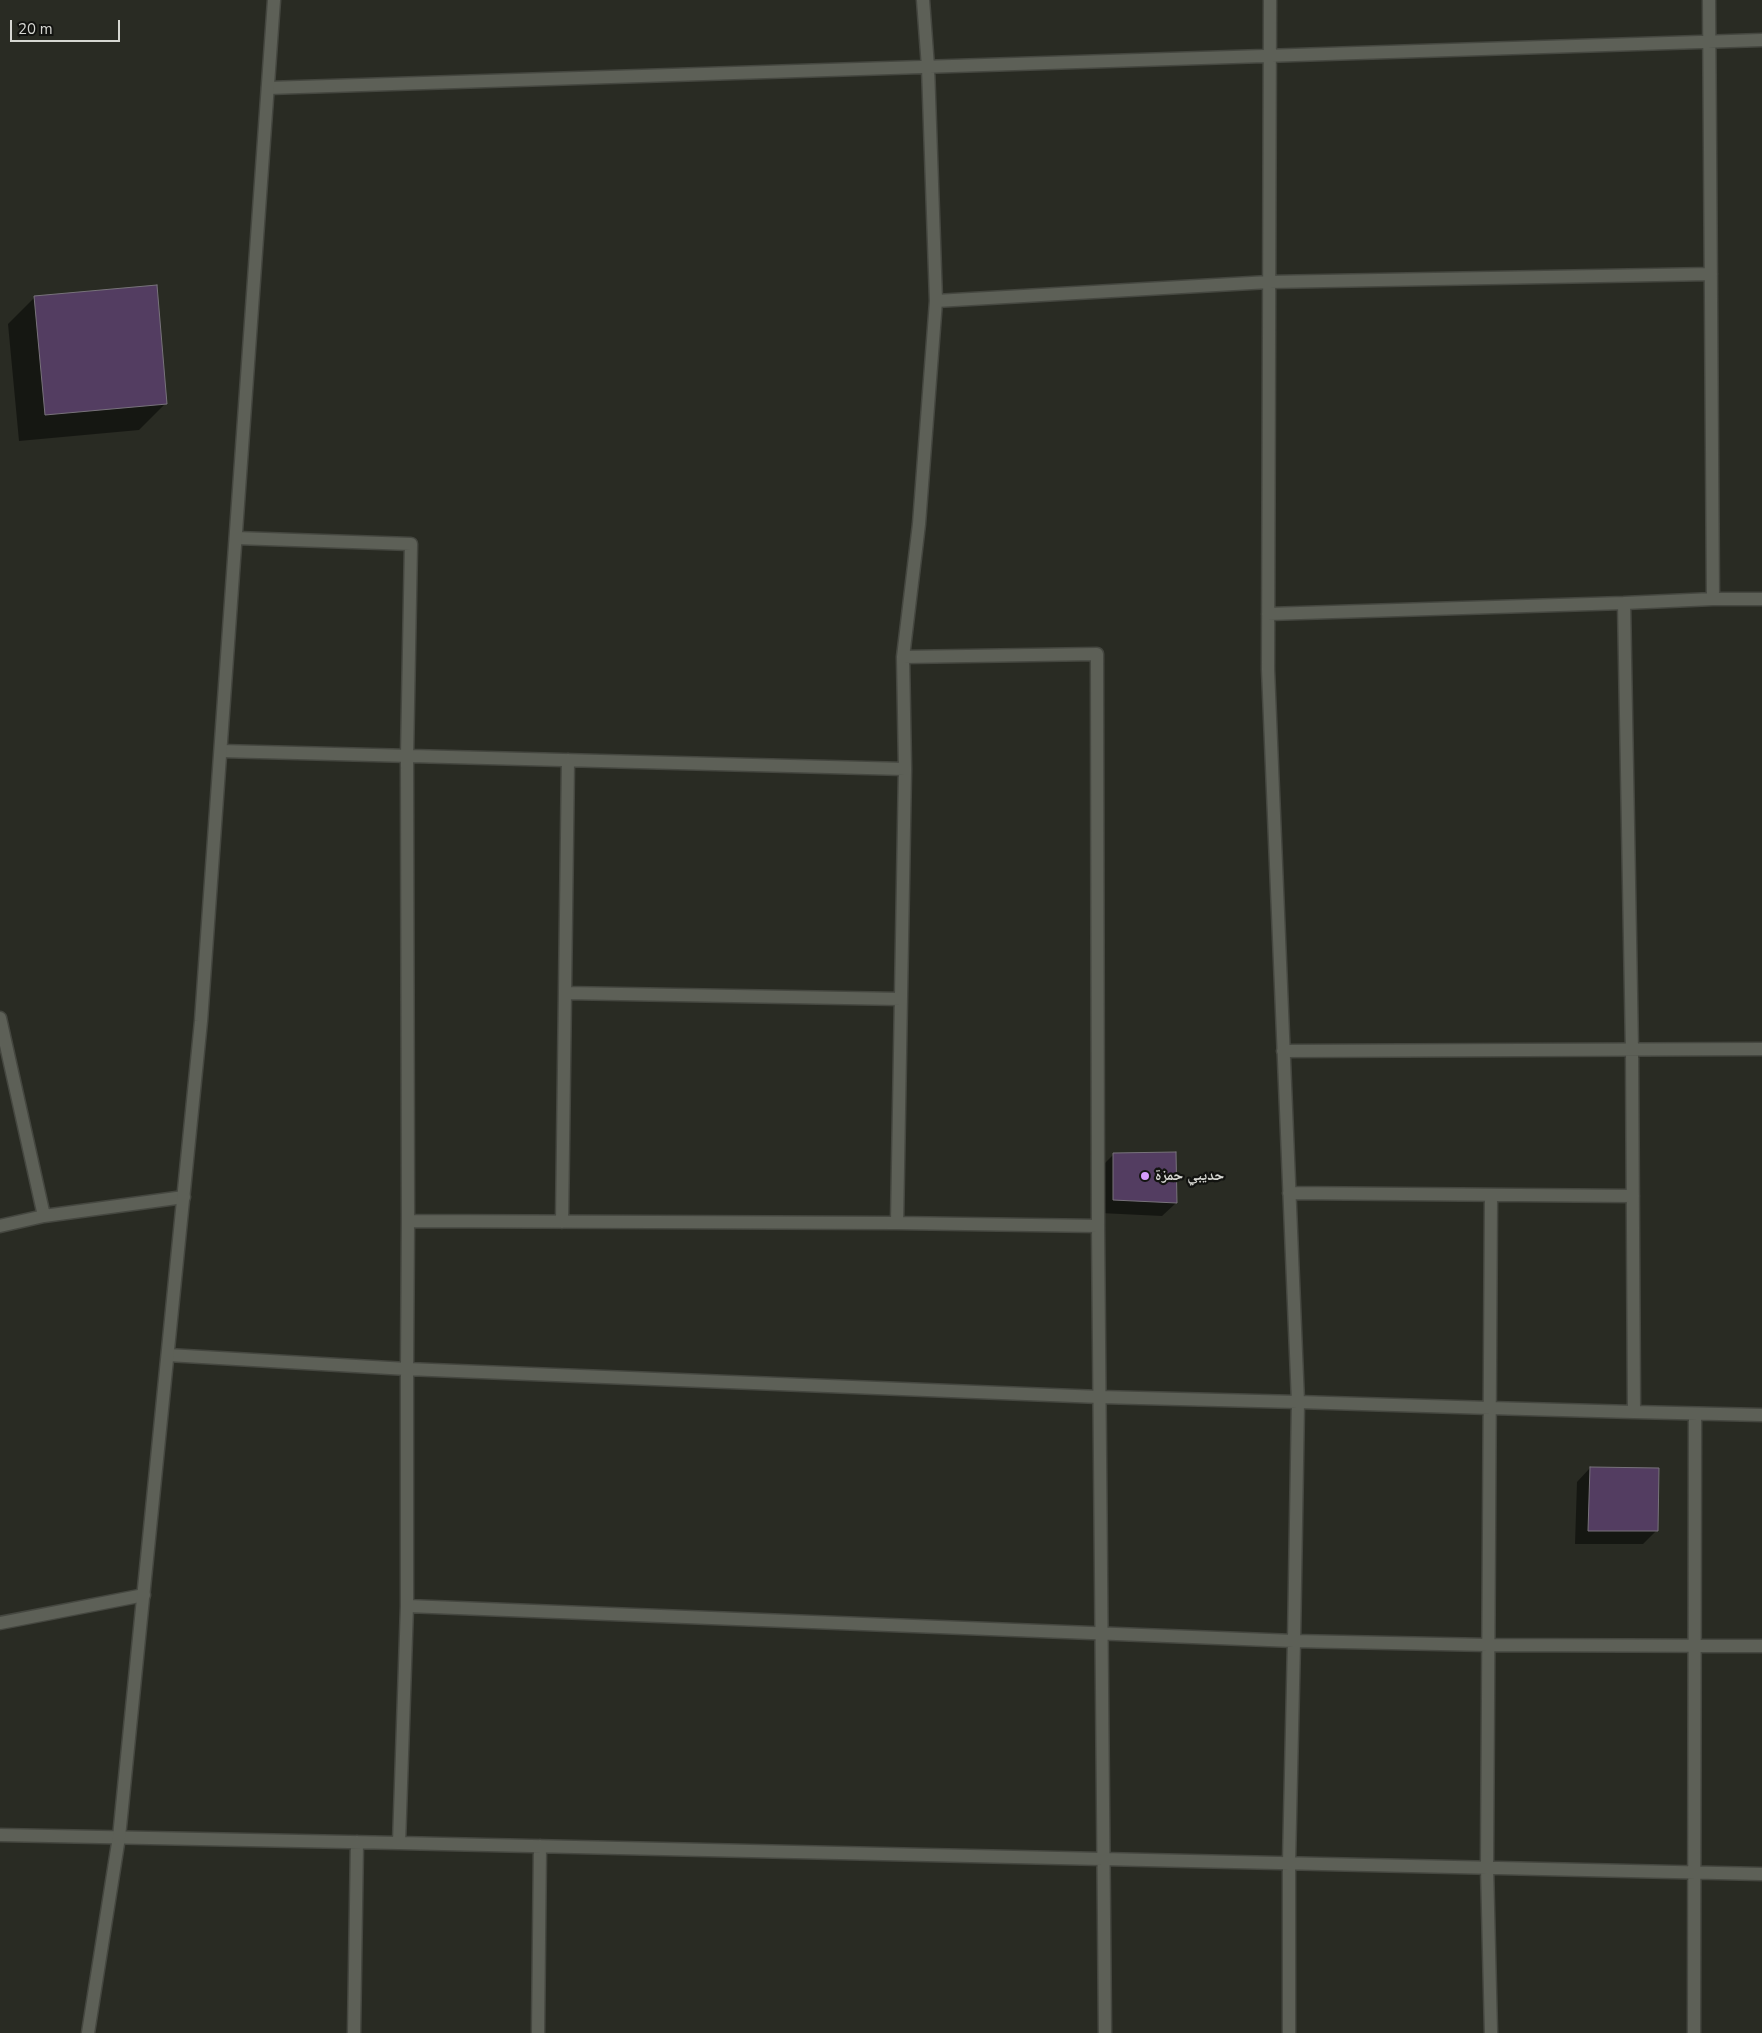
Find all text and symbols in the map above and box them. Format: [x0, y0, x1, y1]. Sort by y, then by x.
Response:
scale bar [12, 10, 122, 42]
text: 20 m [18, 19, 53, 39]
place label: حديبي حمزة [1155, 1167, 1224, 1185]
marker: حديبي حمزة [1139, 1170, 1151, 1182]

